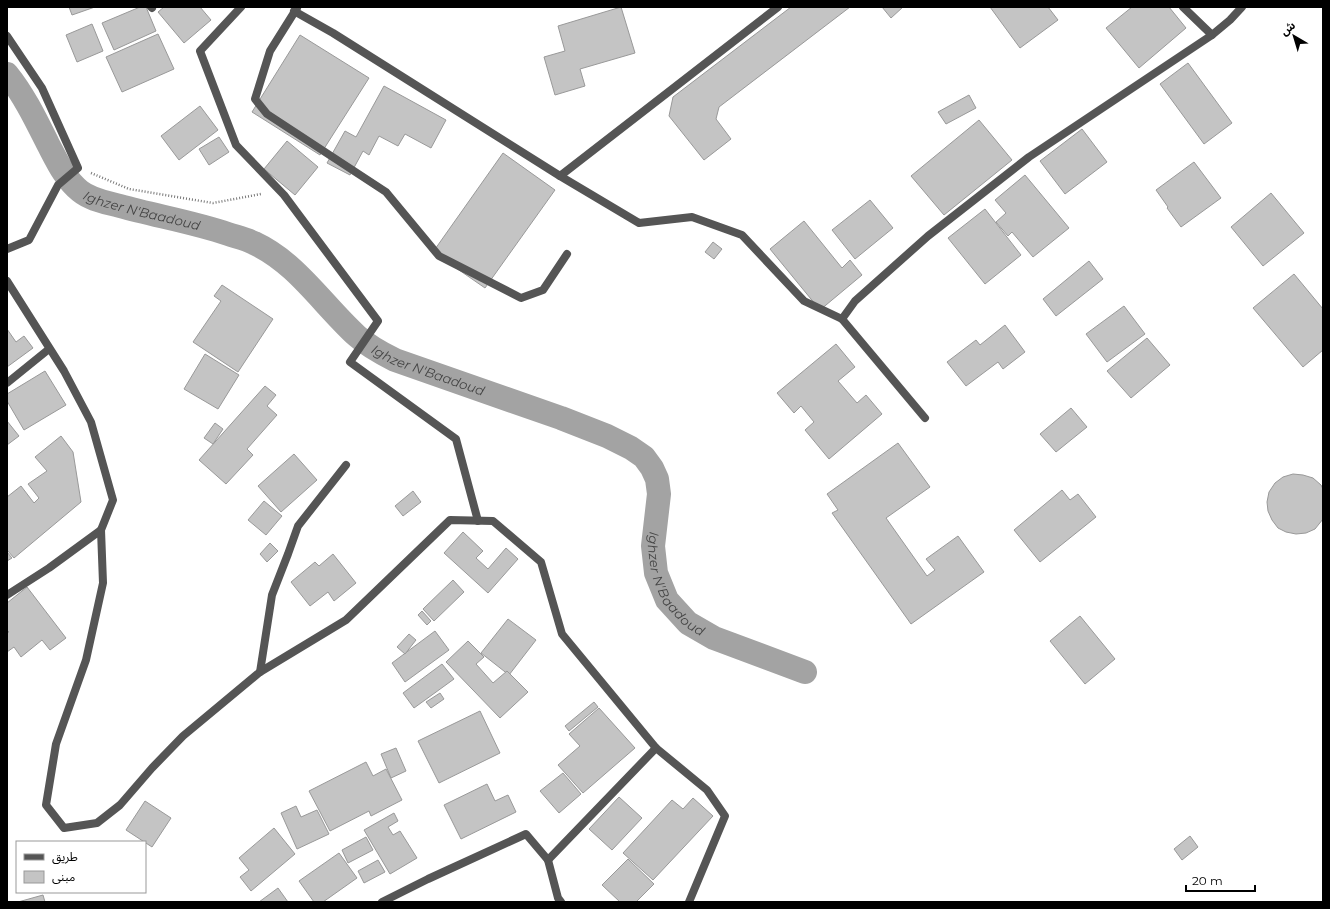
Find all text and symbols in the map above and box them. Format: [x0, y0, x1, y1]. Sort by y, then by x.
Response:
north arrow [1274, 16, 1314, 56]
text: ش [1278, 18, 1298, 38]
water label: Ighzer N'Baadoud [81, 187, 202, 233]
water label: Ighzer N'Baadoud [369, 341, 487, 399]
water label: Ighzer N'Baadoud [645, 531, 708, 639]
legend [16, 841, 146, 893]
text: طريق [52, 849, 78, 865]
scale bar [1186, 867, 1255, 893]
text: مبنى [52, 869, 75, 884]
text: 20 m [1192, 873, 1223, 888]

